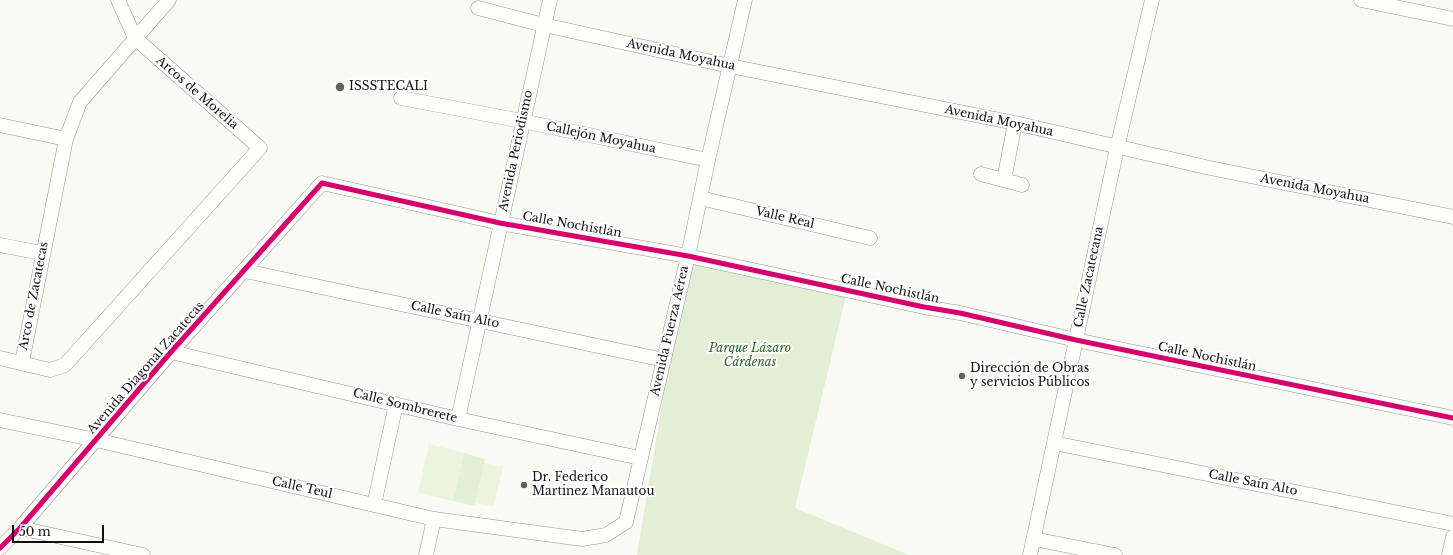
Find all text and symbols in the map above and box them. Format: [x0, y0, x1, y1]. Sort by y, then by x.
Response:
street label: Avenida Moyahua [625, 36, 737, 74]
street label: Arcos de Morelia [153, 53, 241, 133]
place label: ISSSTECALI [349, 80, 428, 94]
marker: ISSSTECALI [334, 81, 346, 93]
street label: Avenida Periodismo [496, 89, 536, 213]
street label: Avenida Moyahua [943, 102, 1055, 140]
street label: Callejón Moyahua [545, 119, 657, 157]
street label: Avenida Moyahua [1259, 171, 1371, 207]
street label: Valle Real [754, 204, 816, 232]
street label: Calle Nochistlán [521, 209, 623, 241]
street label: Calle Zacatecana [1071, 225, 1107, 329]
street label: Arco de Zacatecas [16, 241, 52, 351]
street label: Avenida Fuerza Aérea [648, 264, 692, 398]
street label: Calle Nochistlán [839, 272, 941, 306]
street label: Avenida Diagonal Zacatecas [85, 299, 207, 437]
street label: Calle Saín Alto [409, 299, 501, 331]
street label: Calle Nochistlán [1156, 340, 1258, 374]
park label: Parque Lázaro Cárdenas [709, 342, 791, 370]
place label: Dirección de Obras y servicios Públicos [970, 362, 1090, 390]
marker: Dirección de Obras y servicios Públicos [957, 371, 967, 381]
street label: Calle Sombrerete [351, 386, 459, 426]
street label: Calle Saín Alto [1207, 467, 1299, 499]
place label: Dr. Federico Martinez Manautou [532, 471, 654, 499]
street label: Calle Teul [270, 474, 334, 502]
marker: Dr. Federico Martinez Manautou [519, 480, 529, 490]
scale bar [14, 517, 106, 543]
text: 50 m [19, 524, 51, 539]

